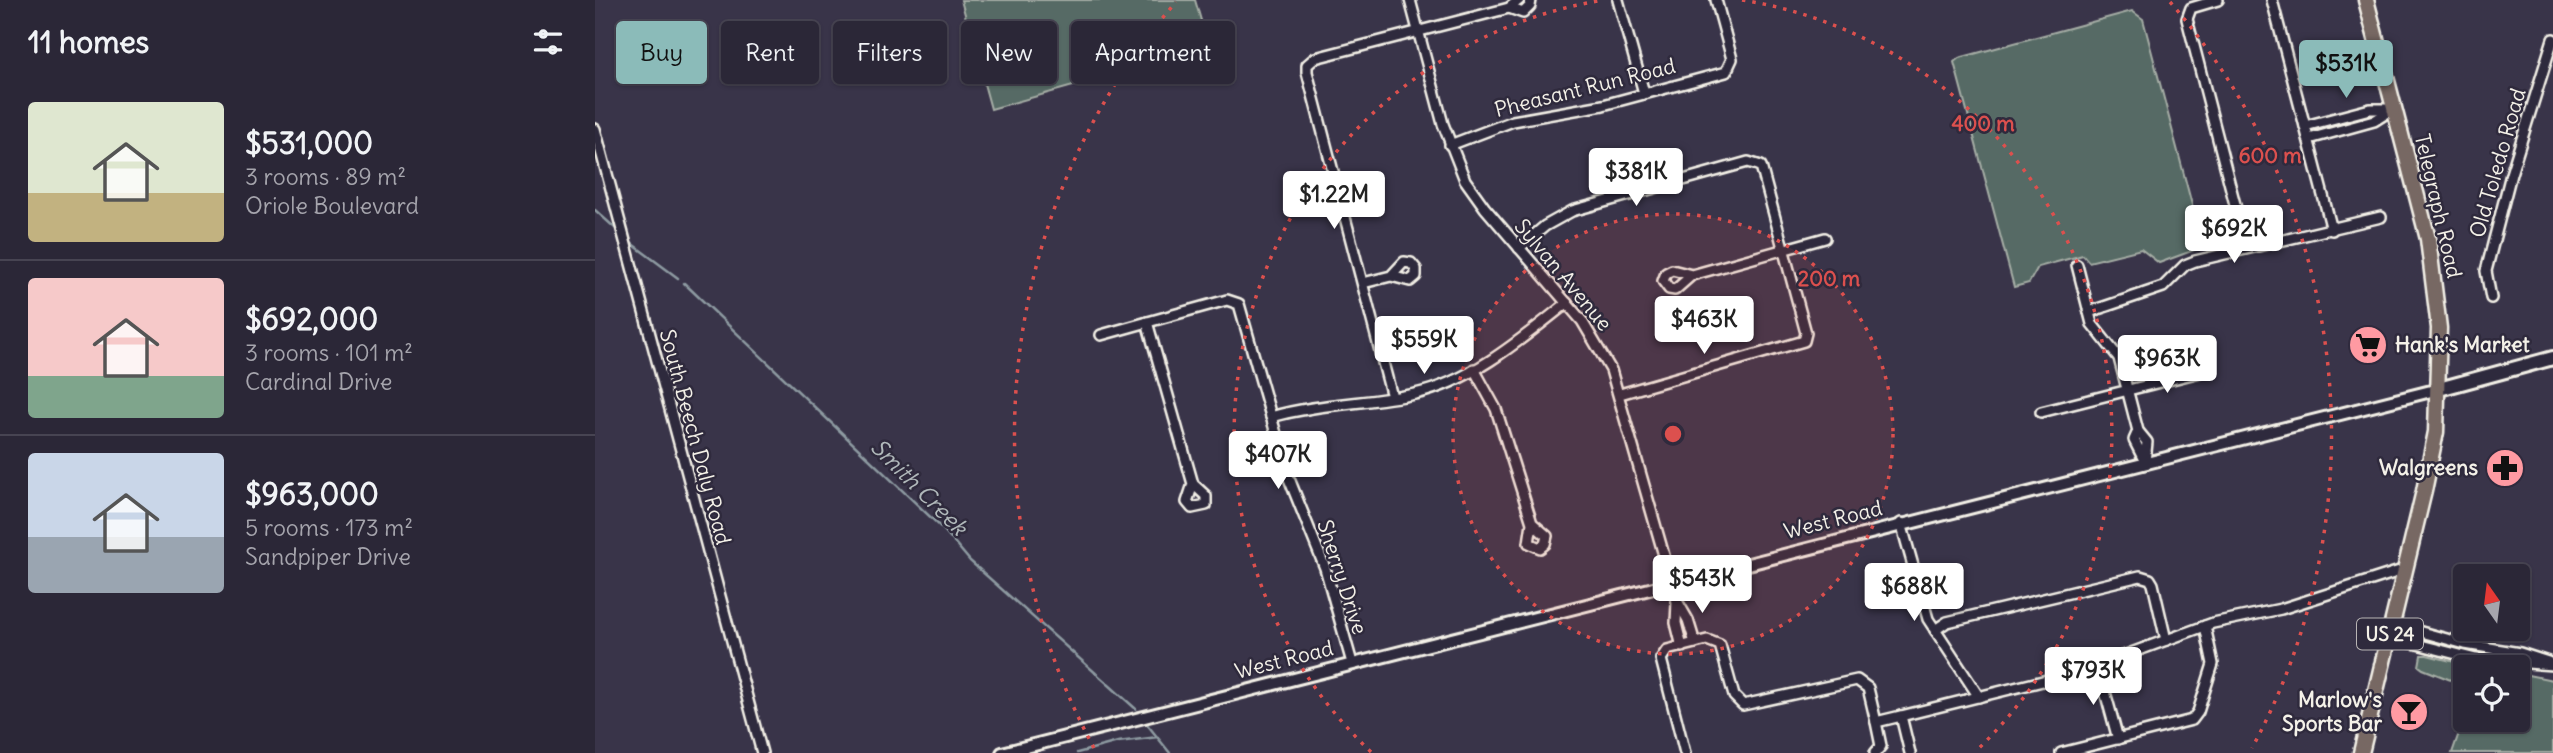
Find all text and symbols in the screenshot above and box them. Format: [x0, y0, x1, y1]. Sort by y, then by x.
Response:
chip: Buy [616, 21, 707, 84]
chip: Rent [721, 21, 819, 84]
chip: Filters [833, 21, 947, 84]
chip: New [961, 21, 1057, 84]
chip: Apartment [1071, 21, 1235, 84]
text: 11 homes [28, 23, 149, 61]
icon: filters [529, 23, 567, 61]
pin: $531K [2297, 41, 2395, 100]
text: $531K [2315, 48, 2377, 77]
street label: Pheasant Run Road [1492, 52, 1678, 123]
street label: Old Toledo Road [2463, 85, 2532, 241]
text: 400 m [1951, 110, 2015, 137]
text: $531,000 [245, 124, 373, 162]
icon: home [84, 130, 168, 214]
street label: Telegraph Road [2409, 131, 2468, 281]
text: 600 m [2238, 142, 2302, 169]
pin: $381K [1587, 148, 1685, 208]
text: $381K [1605, 156, 1667, 185]
text: 3 rooms · 89 m² [245, 162, 406, 191]
pin: $1.22M [1277, 172, 1391, 231]
text: $1.22M [1299, 179, 1369, 208]
text: Oriole Boulevard [245, 191, 419, 220]
pin: $692K [2185, 205, 2283, 265]
street label: Sylvan Avenue [1509, 213, 1618, 336]
text: $692K [2201, 213, 2267, 242]
text: 200 m [1798, 265, 1861, 292]
pin: $463K [1655, 296, 1753, 356]
text: $692,000 [245, 300, 378, 338]
text: $463K [1671, 304, 1737, 333]
icon: home [84, 306, 168, 390]
pin: $559K [1375, 316, 1473, 376]
text: $559K [1391, 324, 1457, 353]
supermarket icon: Hank's Market [2347, 324, 2389, 366]
street label: South Beech Daly Road [654, 326, 737, 548]
place label: Hank's Market [2395, 331, 2530, 358]
pin: $963K [2118, 336, 2216, 395]
text: 3 rooms · 101 m² [245, 338, 413, 367]
text: $963K [2134, 343, 2200, 372]
text: Cardinal Drive [245, 367, 392, 396]
centre of rings [1661, 422, 1685, 446]
water label: Smith Creek [865, 432, 975, 542]
pin: $407K [1229, 432, 1327, 491]
text: $407K [1245, 439, 1311, 468]
pharmacy icon: Walgreens [2484, 447, 2526, 489]
place label: Walgreens [2379, 454, 2478, 481]
text: $963,000 [245, 475, 379, 513]
icon: home [84, 481, 168, 565]
street label: West Road [1781, 494, 1885, 545]
text: 5 rooms · 173 m² [245, 513, 413, 542]
street label: Sherry Drive [1311, 516, 1374, 638]
text: Sandpiper Drive [245, 542, 411, 571]
pin: $543K [1653, 556, 1751, 615]
text: $543K [1669, 563, 1735, 592]
pin: $688K [1865, 564, 1963, 623]
north arrow [2453, 564, 2531, 640]
map controls [2453, 564, 2530, 732]
text: $688K [1881, 571, 1947, 600]
road number: US 24 [2357, 618, 2423, 650]
street label: West Road [1232, 634, 1336, 685]
pin: $793K [2044, 648, 2142, 707]
text: $793K [2061, 655, 2125, 684]
button: locate [2453, 655, 2530, 732]
place label: Marlow's Sports Bar [2282, 686, 2382, 737]
bar icon: Marlow's Sports Bar [2388, 691, 2430, 733]

